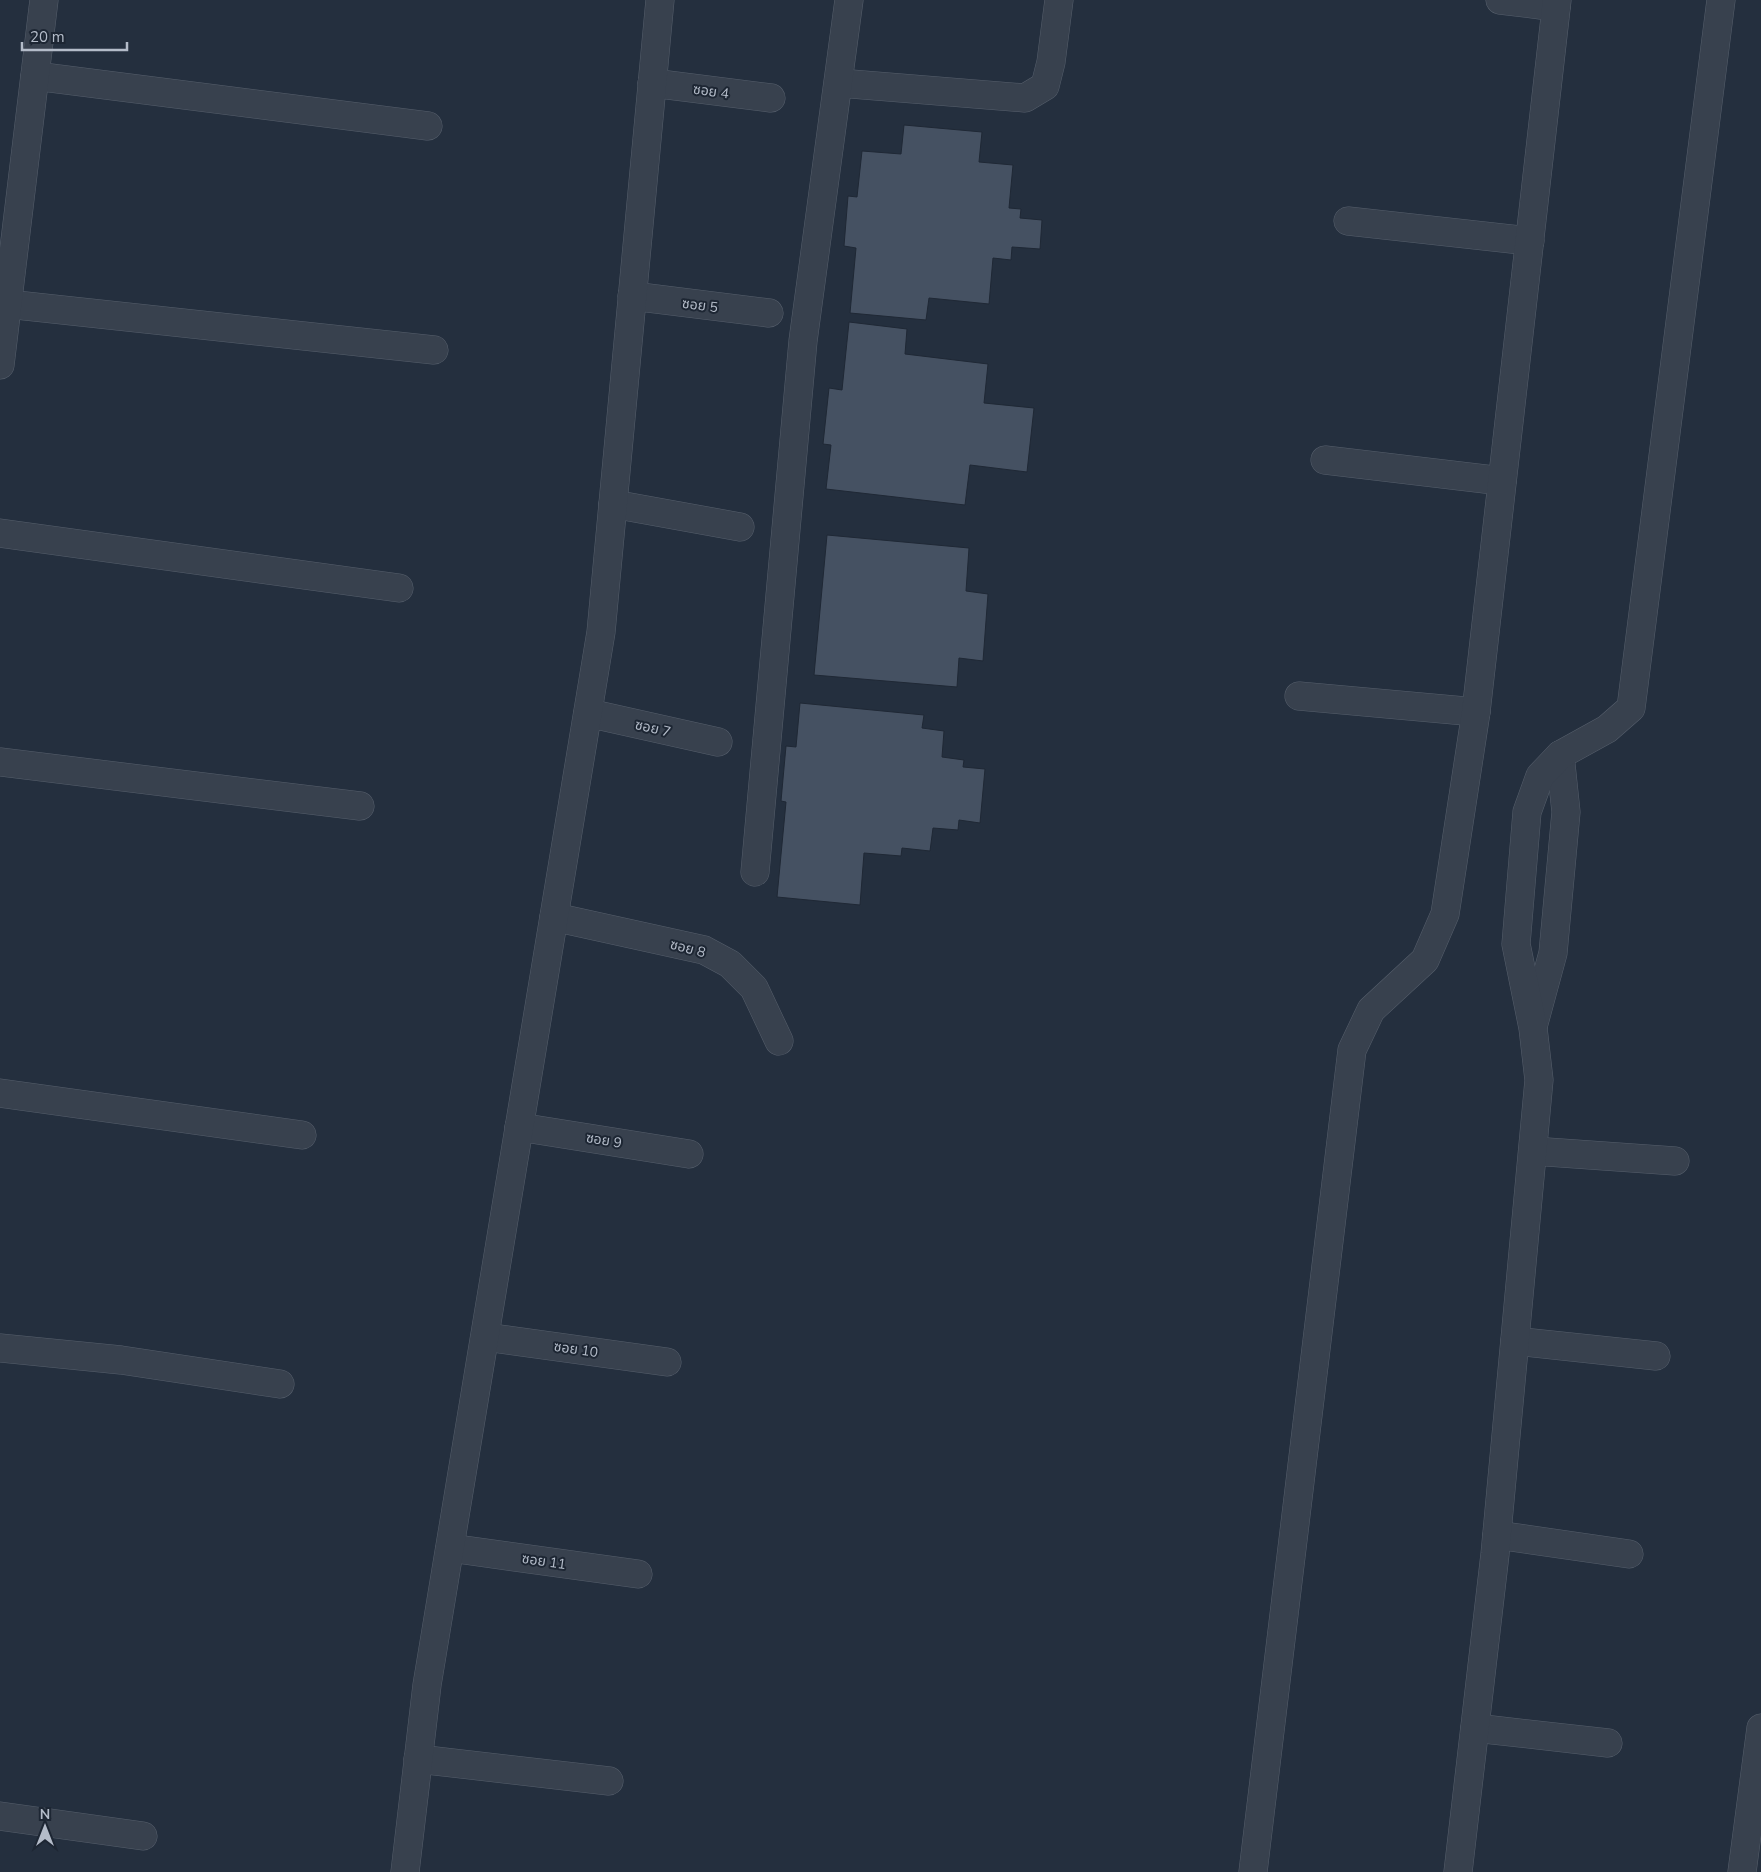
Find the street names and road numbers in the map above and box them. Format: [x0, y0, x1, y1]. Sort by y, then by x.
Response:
street label: ซอย 4 [692, 80, 730, 103]
street label: ซอย 5 [681, 294, 719, 317]
street label: ซอย 7 [633, 715, 673, 742]
street label: ซอย 8 [668, 935, 708, 962]
street label: ซอย 9 [585, 1128, 623, 1153]
street label: ซอย 10 [553, 1337, 599, 1362]
street label: ซอย 11 [521, 1549, 567, 1574]

